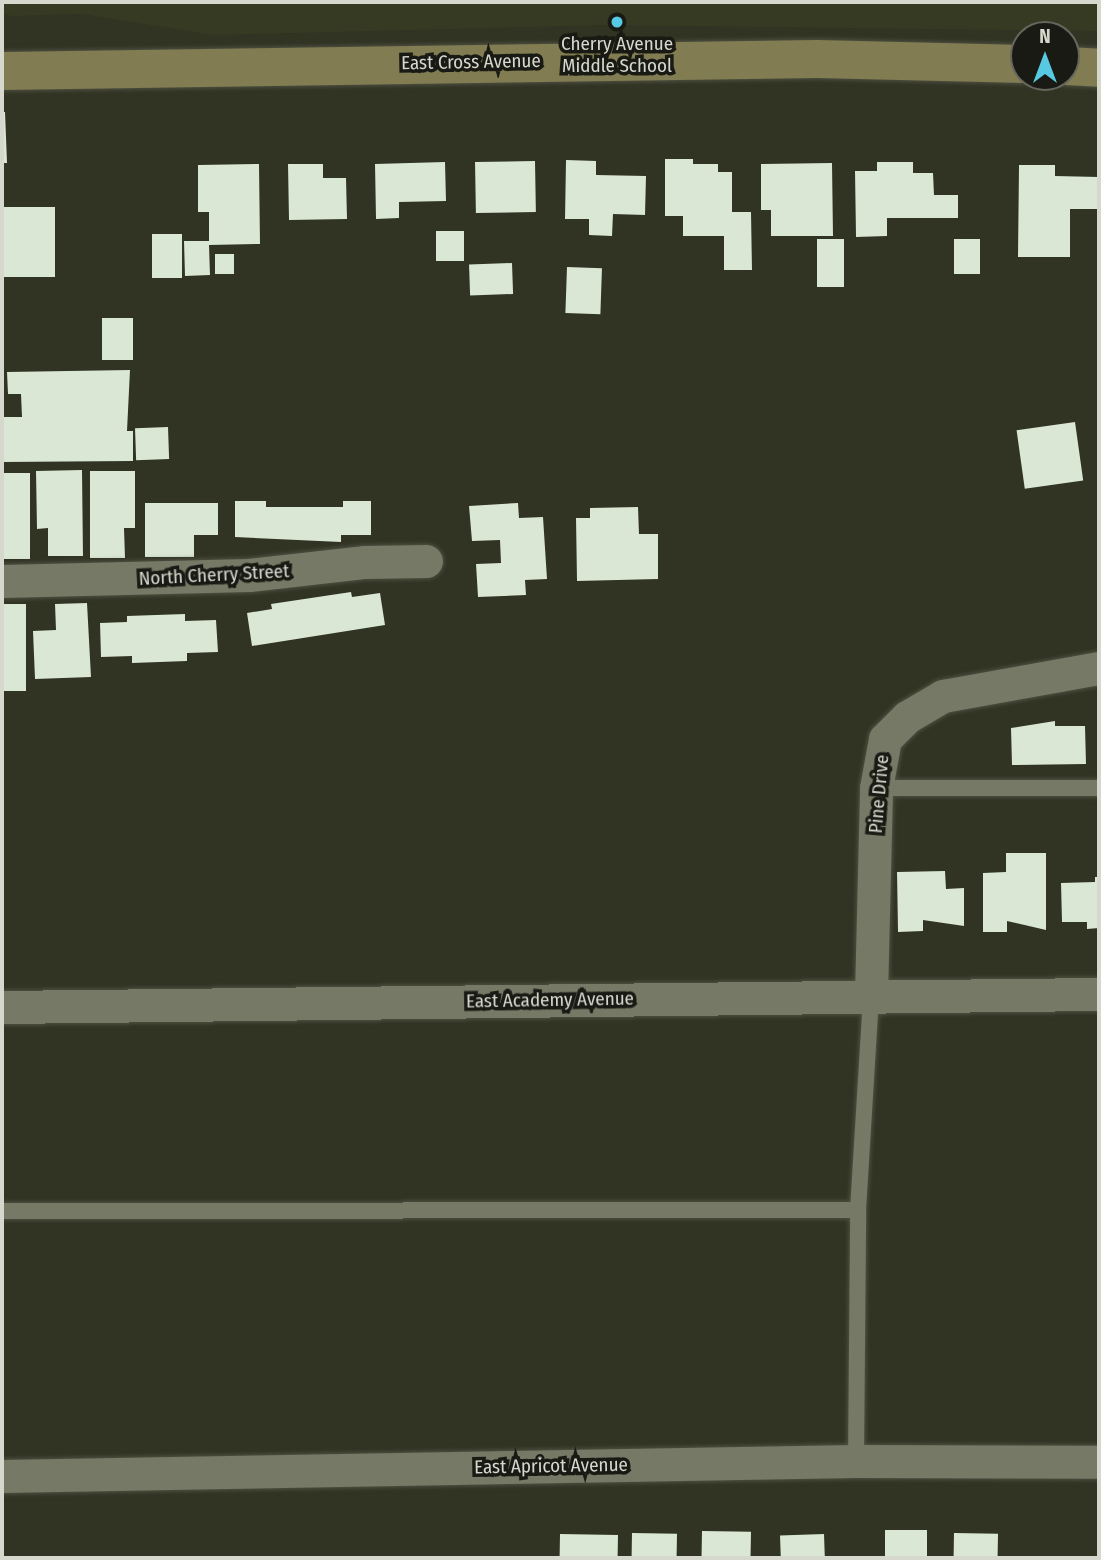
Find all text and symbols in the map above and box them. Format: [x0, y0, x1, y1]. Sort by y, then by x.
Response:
marker: Cherry Avenue Middle School [609, 14, 625, 30]
north arrow [1010, 21, 1080, 91]
text: N [1039, 25, 1051, 48]
place label: Cherry Avenue Middle School [561, 33, 673, 77]
street label: East Cross Avenue [401, 49, 541, 75]
street label: North Cherry Street [138, 560, 290, 590]
street label: Pine Drive [864, 754, 894, 834]
street label: East Academy Avenue [466, 987, 634, 1013]
street label: East Apricot Avenue [474, 1453, 628, 1479]

